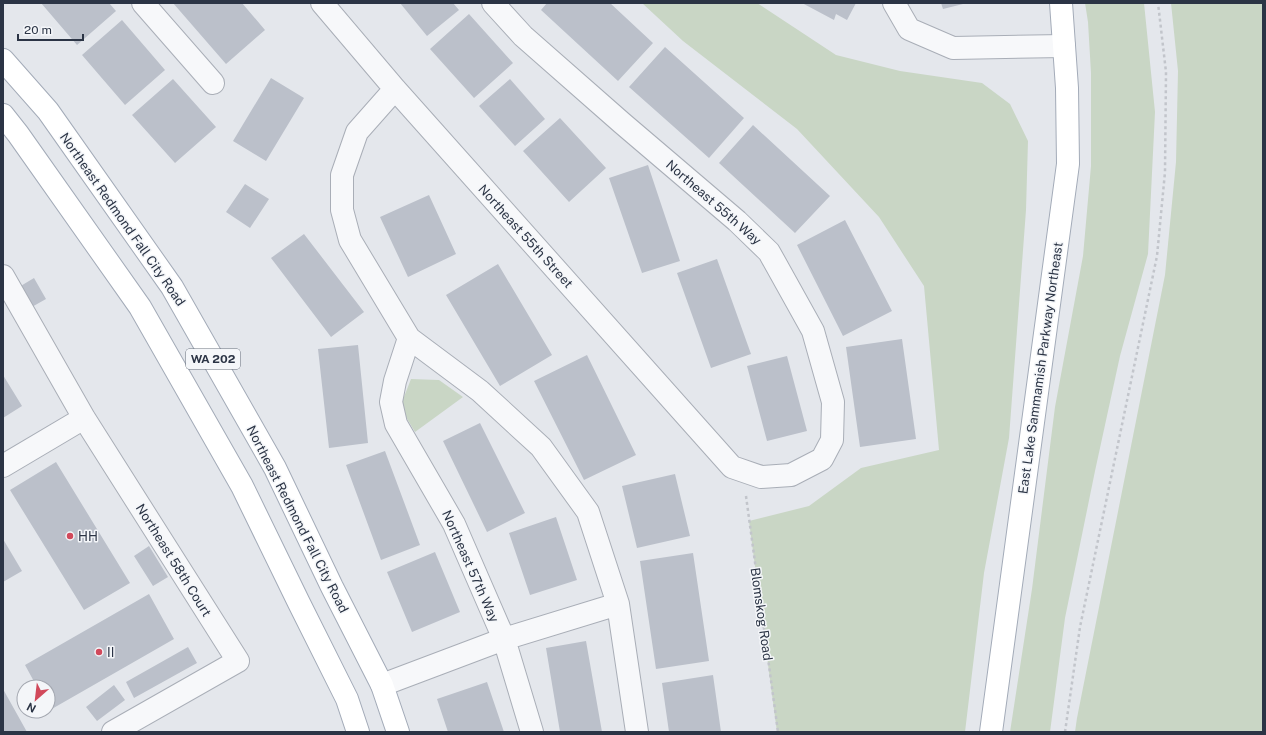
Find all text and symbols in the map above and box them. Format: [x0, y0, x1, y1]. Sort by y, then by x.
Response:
scale bar [18, 16, 83, 42]
text: 20 m [24, 23, 52, 37]
street label: Northeast Redmond Fall City Road [57, 130, 188, 309]
street label: Northeast 55th Way [663, 157, 764, 248]
street label: Northeast 55th Street [475, 182, 576, 291]
street label: East Lake Sammamish Parkway Northeast [1015, 241, 1066, 495]
road number: WA 202 [186, 349, 240, 369]
street label: Northeast Redmond Fall City Road [244, 423, 351, 615]
street label: Northeast 58th Court [133, 501, 214, 619]
street label: Northeast 57th Way [439, 508, 502, 624]
place label: HH [78, 529, 98, 544]
marker: HH [65, 531, 75, 541]
street label: Blomskog Road [748, 567, 775, 662]
place label: II [107, 645, 114, 660]
marker: II [94, 647, 104, 657]
north arrow [16, 679, 56, 719]
text: N [25, 701, 38, 715]

